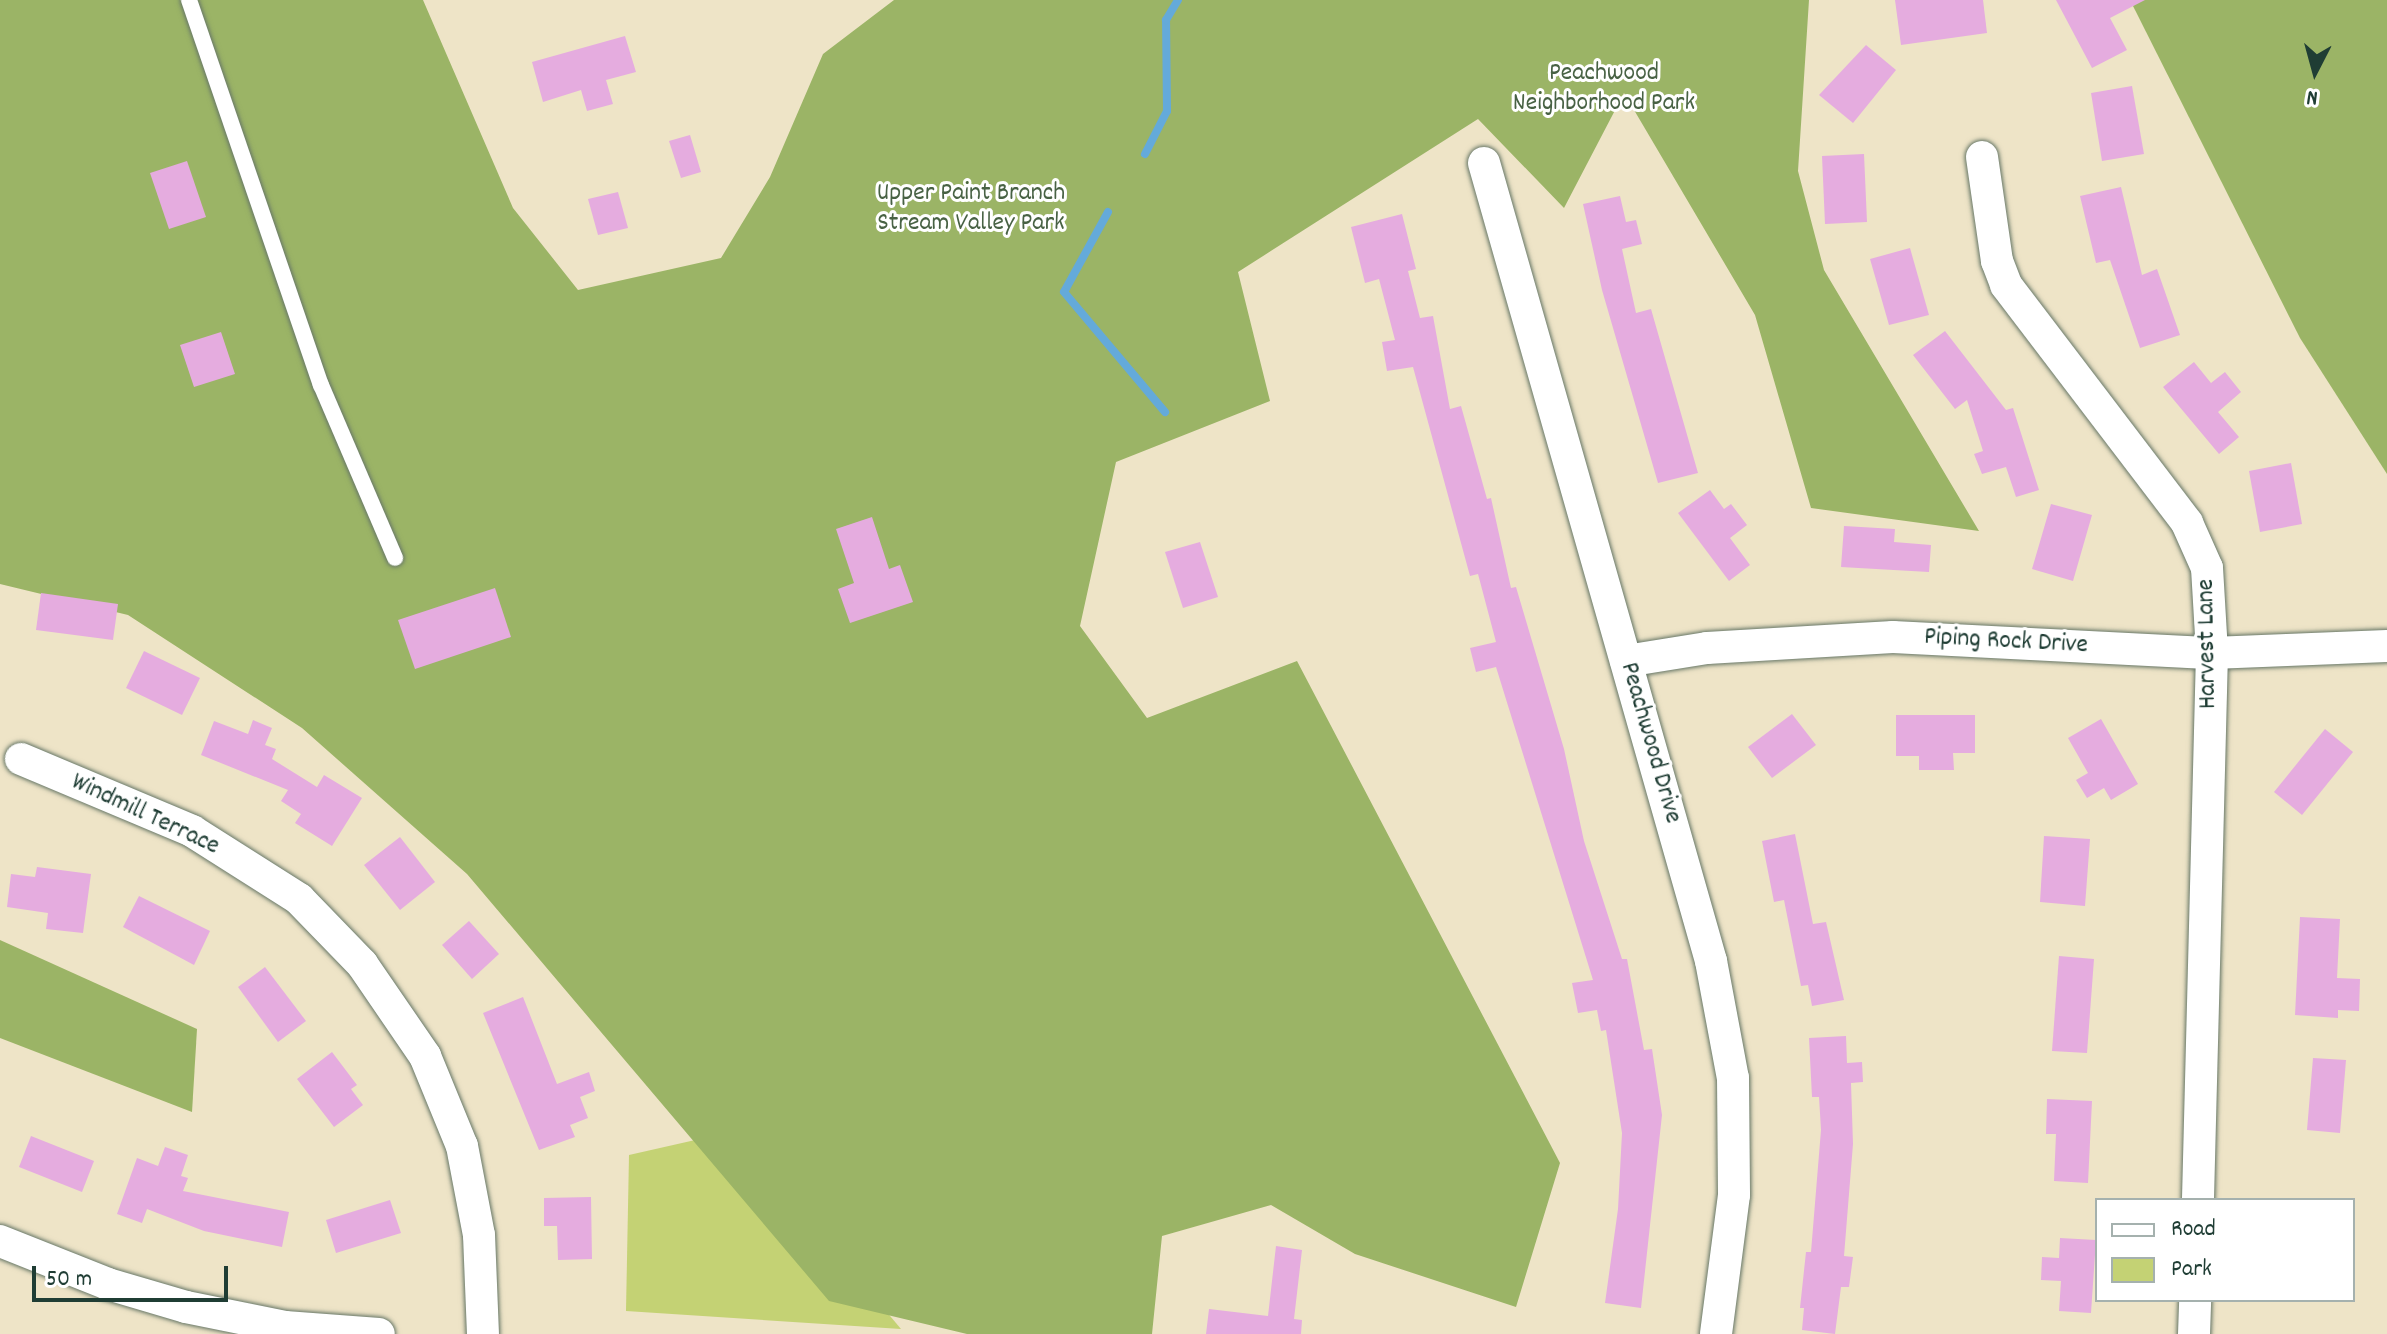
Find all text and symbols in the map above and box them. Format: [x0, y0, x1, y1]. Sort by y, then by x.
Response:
north arrow [2275, 32, 2355, 112]
park label: Peachwood Neighborhood Park [1513, 58, 1695, 120]
text: N [2305, 80, 2319, 112]
park label: Upper Paint Branch Stream Valley Park [877, 178, 1065, 240]
street label: Harvest Lane [2191, 579, 2225, 709]
street label: Piping Rock Drive [1923, 622, 2089, 662]
street label: Peachwood Drive [1612, 659, 1688, 827]
street label: Windmill Terrace [66, 767, 224, 863]
legend [2095, 1198, 2355, 1302]
text: Road [2171, 1213, 2216, 1247]
scale bar [36, 1250, 232, 1300]
text: Park [2171, 1253, 2212, 1287]
text: 50 m [46, 1263, 92, 1297]

